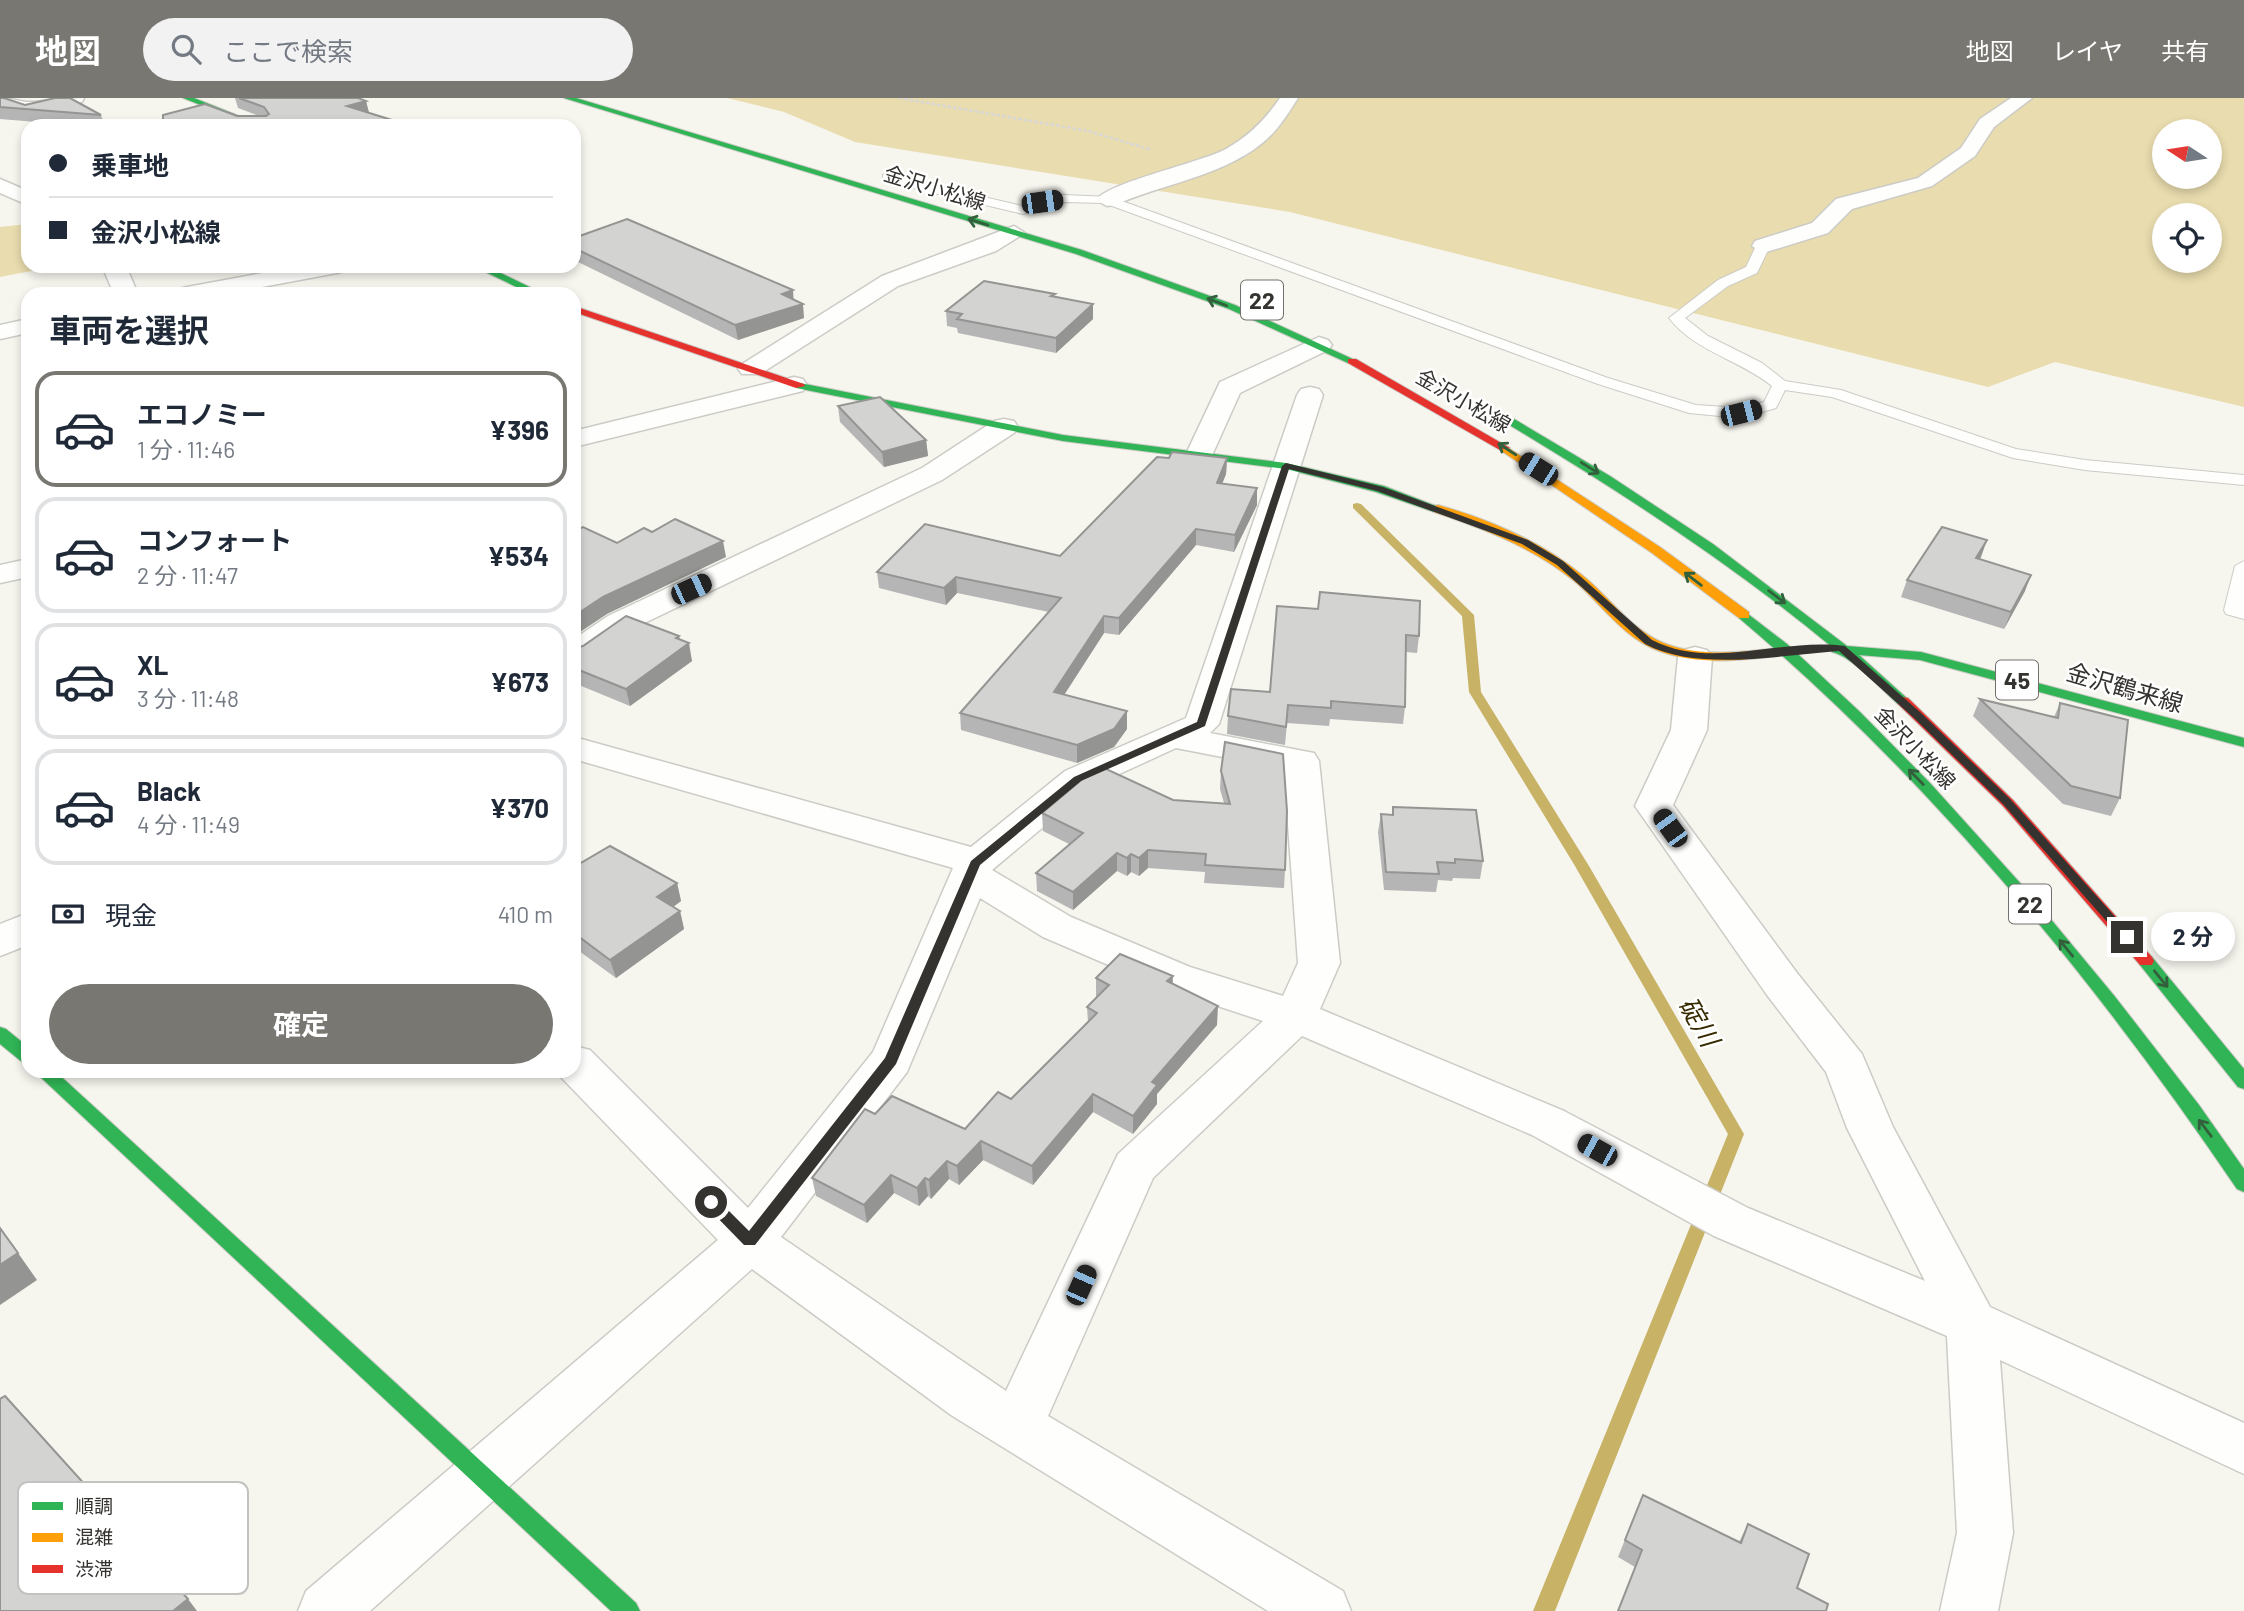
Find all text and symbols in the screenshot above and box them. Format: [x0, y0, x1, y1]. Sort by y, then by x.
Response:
search box [143, 18, 633, 81]
text: 地図 [35, 30, 101, 70]
icon: search [167, 30, 205, 68]
text: ここで検索 [223, 35, 353, 66]
text: 地図 [1966, 36, 2014, 65]
text: レイヤ [2052, 36, 2123, 65]
text: 共有 [2161, 36, 2209, 65]
north arrow [2152, 119, 2222, 189]
map controls [2152, 119, 2222, 273]
text: 乗車地 [91, 149, 169, 180]
street label: 金沢小松線 [881, 160, 989, 214]
car [1020, 189, 1065, 215]
button: locate [2152, 203, 2222, 273]
one-way arrow [967, 214, 989, 227]
text: 金沢小松線 [91, 216, 221, 247]
road number: 22 [1241, 280, 1283, 320]
one-way arrow [1206, 295, 1228, 307]
text: 車両を選択 [49, 310, 209, 348]
street label: 金沢小松線 [1412, 363, 1516, 437]
icon: car [53, 398, 116, 461]
text: エコノミー [137, 398, 267, 429]
car [1719, 398, 1764, 428]
text: ¥396 [489, 414, 549, 445]
text: 1 分 · 11:46 [137, 435, 235, 463]
one-way arrow [1497, 442, 1517, 456]
car [1515, 449, 1562, 489]
one-way arrow [1580, 461, 1599, 476]
icon: car [53, 524, 116, 587]
text: コンフォート [137, 524, 292, 555]
text: ¥534 [487, 540, 549, 571]
text: 2 分 · 11:47 [137, 561, 238, 589]
car [668, 571, 715, 607]
one-way arrow [1685, 571, 1703, 586]
one-way arrow [1767, 590, 1786, 605]
text: XL [137, 649, 168, 680]
icon: car [53, 650, 116, 713]
street label: 金沢鶴来線 [2063, 657, 2187, 717]
road number: 45 [1996, 660, 2038, 700]
text: ¥673 [490, 666, 549, 697]
text: 3 分 · 11:48 [137, 684, 239, 712]
street label: 金沢小松線 [1871, 701, 1961, 793]
one-way arrow [1908, 769, 1925, 786]
text: Black [137, 775, 201, 806]
icon: car [53, 776, 116, 839]
text: ¥370 [489, 792, 549, 823]
car [1650, 805, 1691, 851]
text: 4 分 · 11:49 [137, 810, 240, 838]
road number: 22 [2009, 884, 2051, 924]
icon: cash [49, 895, 87, 933]
text: 現金 [105, 899, 157, 930]
text: 410 m [498, 900, 553, 928]
callout: 2 分 [2152, 912, 2236, 962]
route end [2111, 921, 2143, 953]
text: 2 分 [2173, 922, 2213, 950]
one-way arrow [2059, 939, 2074, 957]
one-way arrow [2153, 969, 2169, 987]
button: 確定 [49, 984, 553, 1064]
water label: 碇川 [1674, 991, 1728, 1054]
one-way arrow [2198, 1119, 2213, 1138]
car [1574, 1131, 1621, 1169]
route start [695, 1186, 727, 1218]
car [1063, 1262, 1100, 1308]
legend [18, 1482, 248, 1594]
text: 順調 [75, 1494, 113, 1517]
text: 混雑 [75, 1525, 113, 1548]
text: 渋滞 [75, 1557, 113, 1580]

